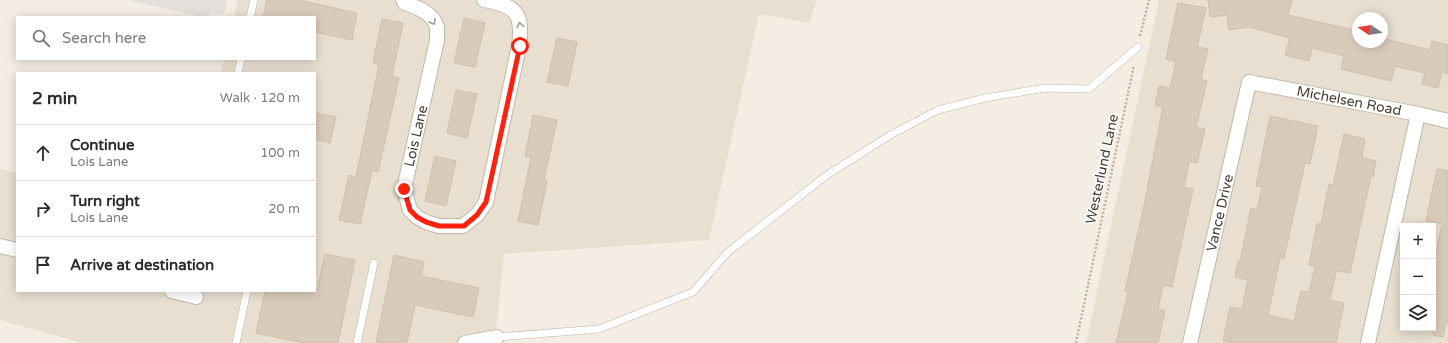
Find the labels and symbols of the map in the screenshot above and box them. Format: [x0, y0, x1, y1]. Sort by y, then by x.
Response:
north arrow [1352, 12, 1388, 48]
one-way arrow [429, 18, 436, 25]
one-way arrow [516, 22, 524, 28]
route start [511, 37, 529, 55]
street label: Michelsen Road [1295, 83, 1403, 119]
street label: Lois Lane [401, 103, 431, 169]
street label: Westerlund Lane [1082, 112, 1122, 226]
street label: Vance Drive [1203, 173, 1237, 253]
route end [395, 180, 413, 198]

